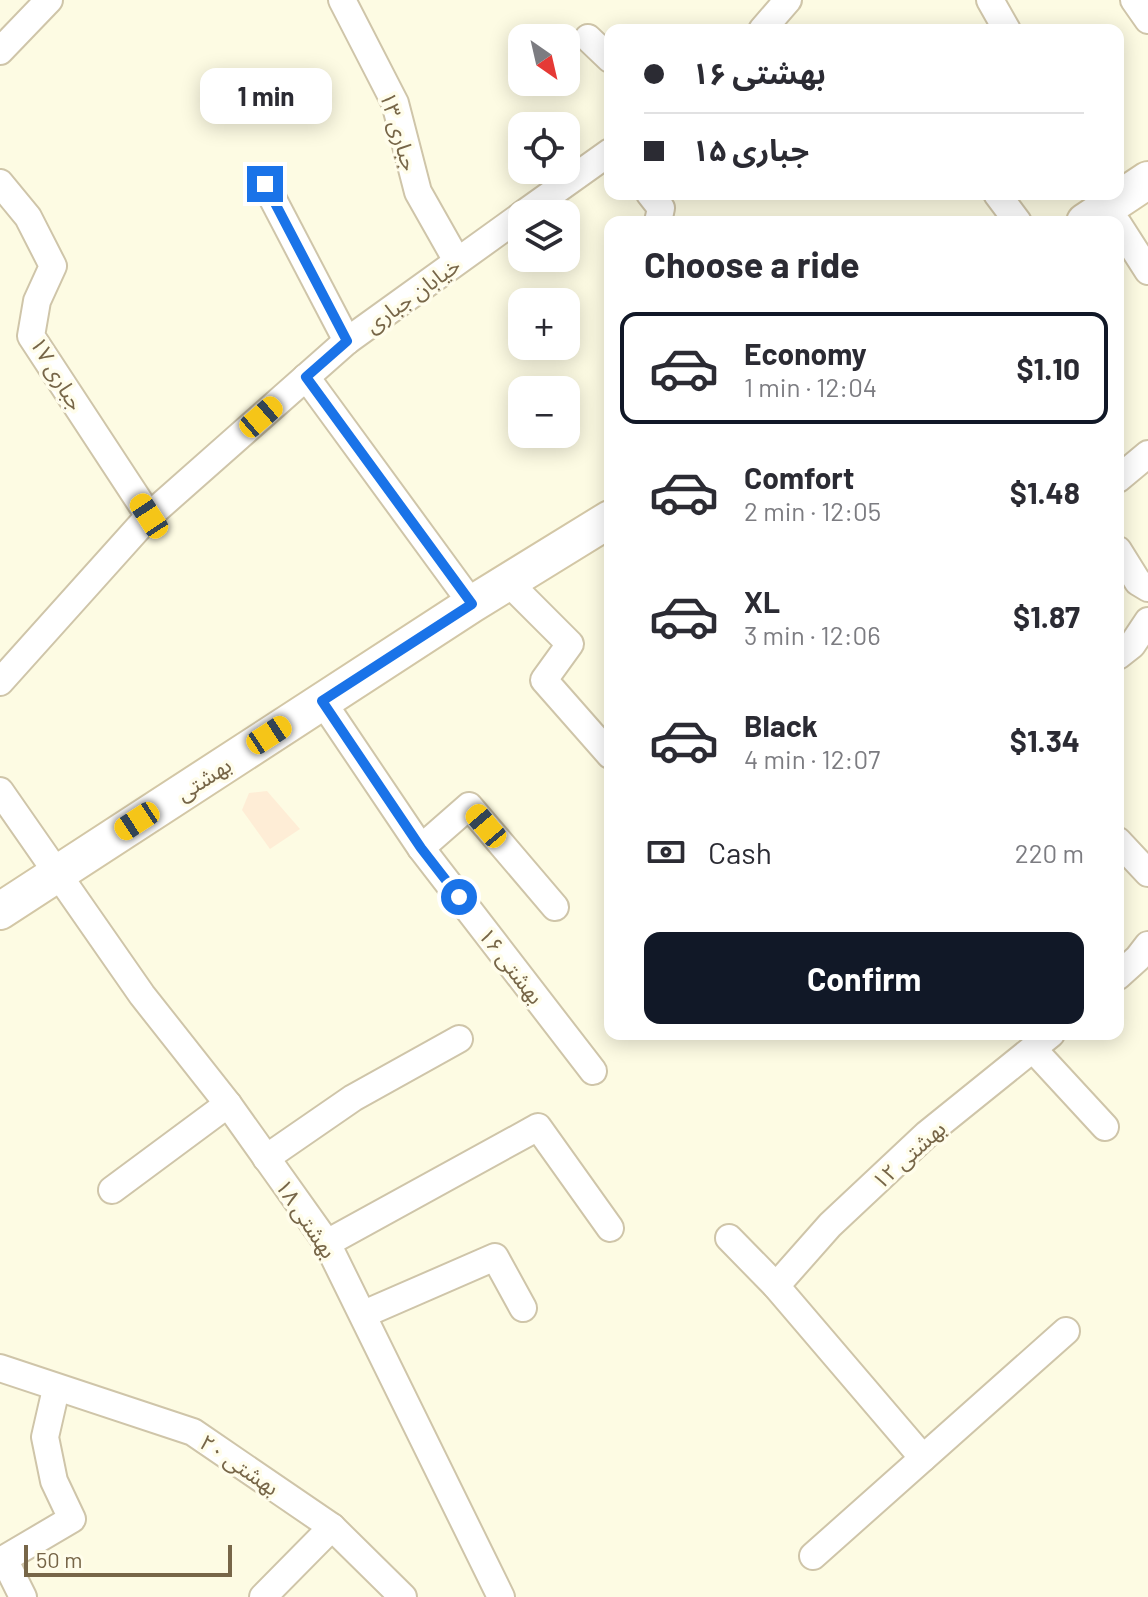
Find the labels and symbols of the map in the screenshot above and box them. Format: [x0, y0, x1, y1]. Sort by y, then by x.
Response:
north arrow [508, 24, 580, 96]
callout: 1 min [199, 68, 331, 124]
street label: جباری ۱۳ [374, 88, 424, 174]
route end [247, 166, 283, 202]
street label: خیابان جباری [359, 251, 466, 339]
street label: جباری ۱۷ [24, 331, 90, 416]
car [235, 392, 287, 442]
car [126, 489, 172, 543]
car [242, 712, 296, 758]
street label: بهشتی [171, 751, 236, 806]
car [110, 798, 164, 844]
car [461, 800, 511, 852]
route start [441, 879, 477, 915]
street label: بهشتی ۱۶ [473, 922, 550, 1009]
street label: بهشتی ۱۲ [866, 1114, 951, 1194]
street label: بهشتی ۱۸ [270, 1174, 343, 1263]
street label: بهشتی ۲۰ [195, 1428, 284, 1501]
scale bar [24, 1541, 232, 1577]

